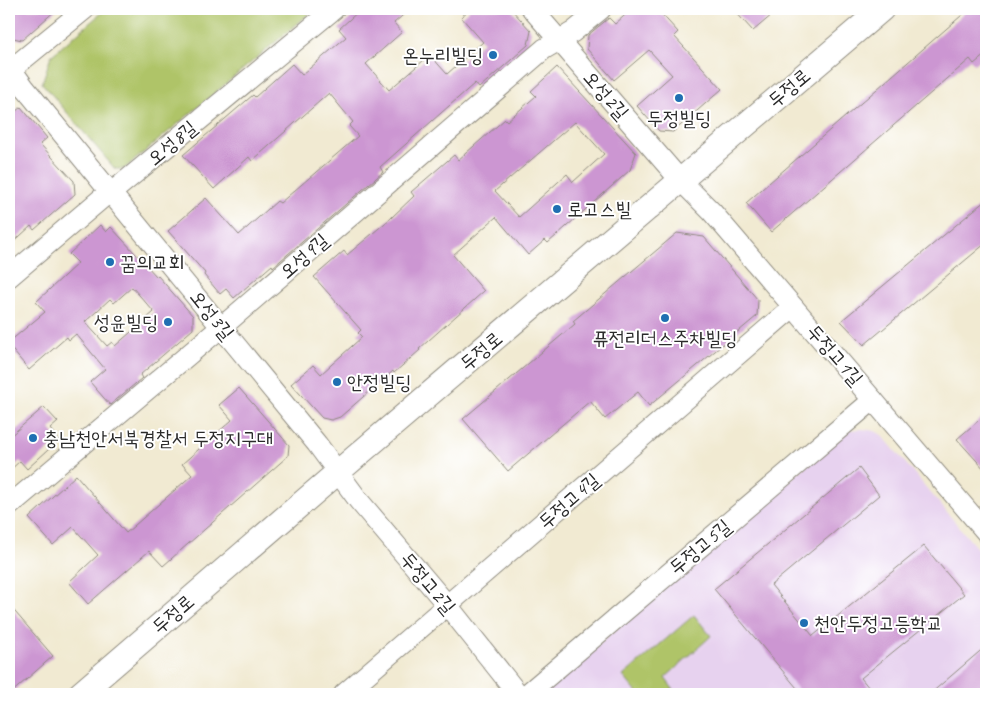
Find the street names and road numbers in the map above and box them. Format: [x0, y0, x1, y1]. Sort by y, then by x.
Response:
street label: 두정로 [762, 63, 816, 113]
street label: 오성2길 [578, 65, 634, 125]
street label: 오성8길 [142, 115, 202, 171]
street label: 오성9길 [274, 228, 334, 284]
street label: 오성3길 [184, 285, 240, 345]
street label: 두정고1길 [801, 319, 869, 391]
street label: 두정로 [454, 326, 508, 376]
street label: 두정고4길 [533, 467, 605, 535]
street label: 두정고5길 [664, 514, 736, 580]
street label: 두정고2길 [395, 547, 461, 619]
street label: 두정로 [147, 589, 199, 639]

